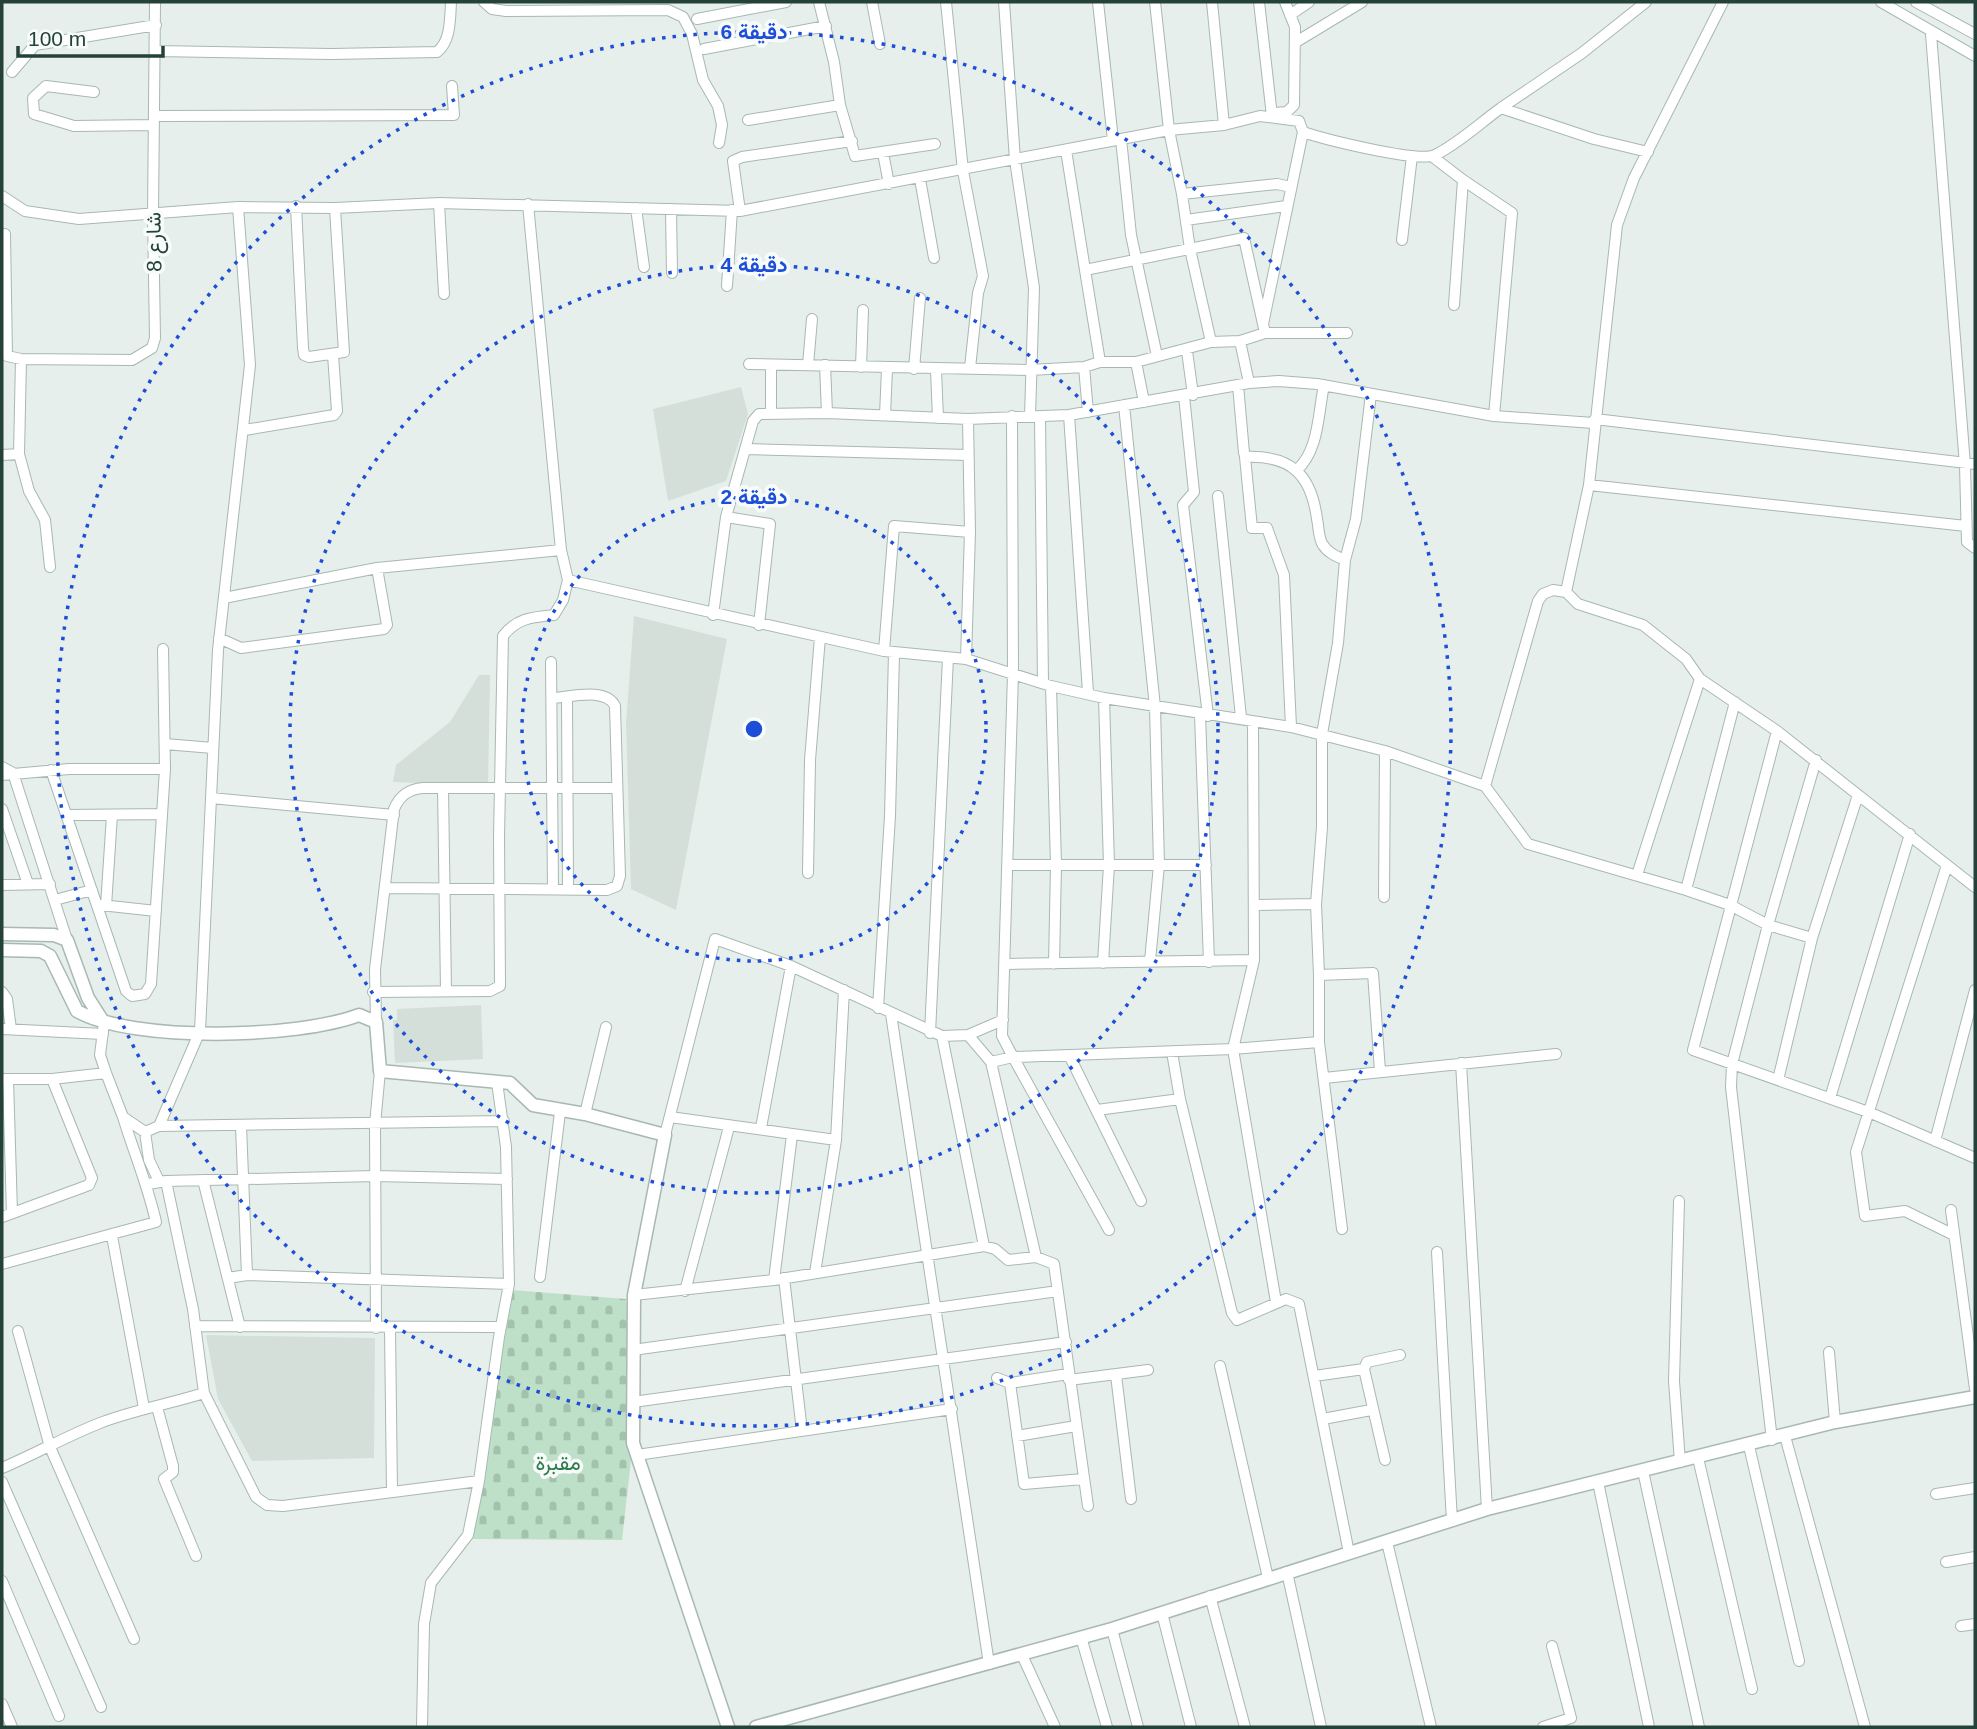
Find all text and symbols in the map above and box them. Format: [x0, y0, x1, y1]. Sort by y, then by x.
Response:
scale bar [18, 14, 163, 58]
text: 6 دقيقة [720, 20, 788, 44]
text: 100 m [28, 27, 86, 50]
street label: شارع 8 [141, 212, 169, 272]
text: 4 دقيقة [720, 253, 788, 277]
text: 2 دقيقة [720, 485, 788, 509]
centre of rings [742, 717, 766, 741]
park label: مقبرة [535, 1451, 581, 1476]

